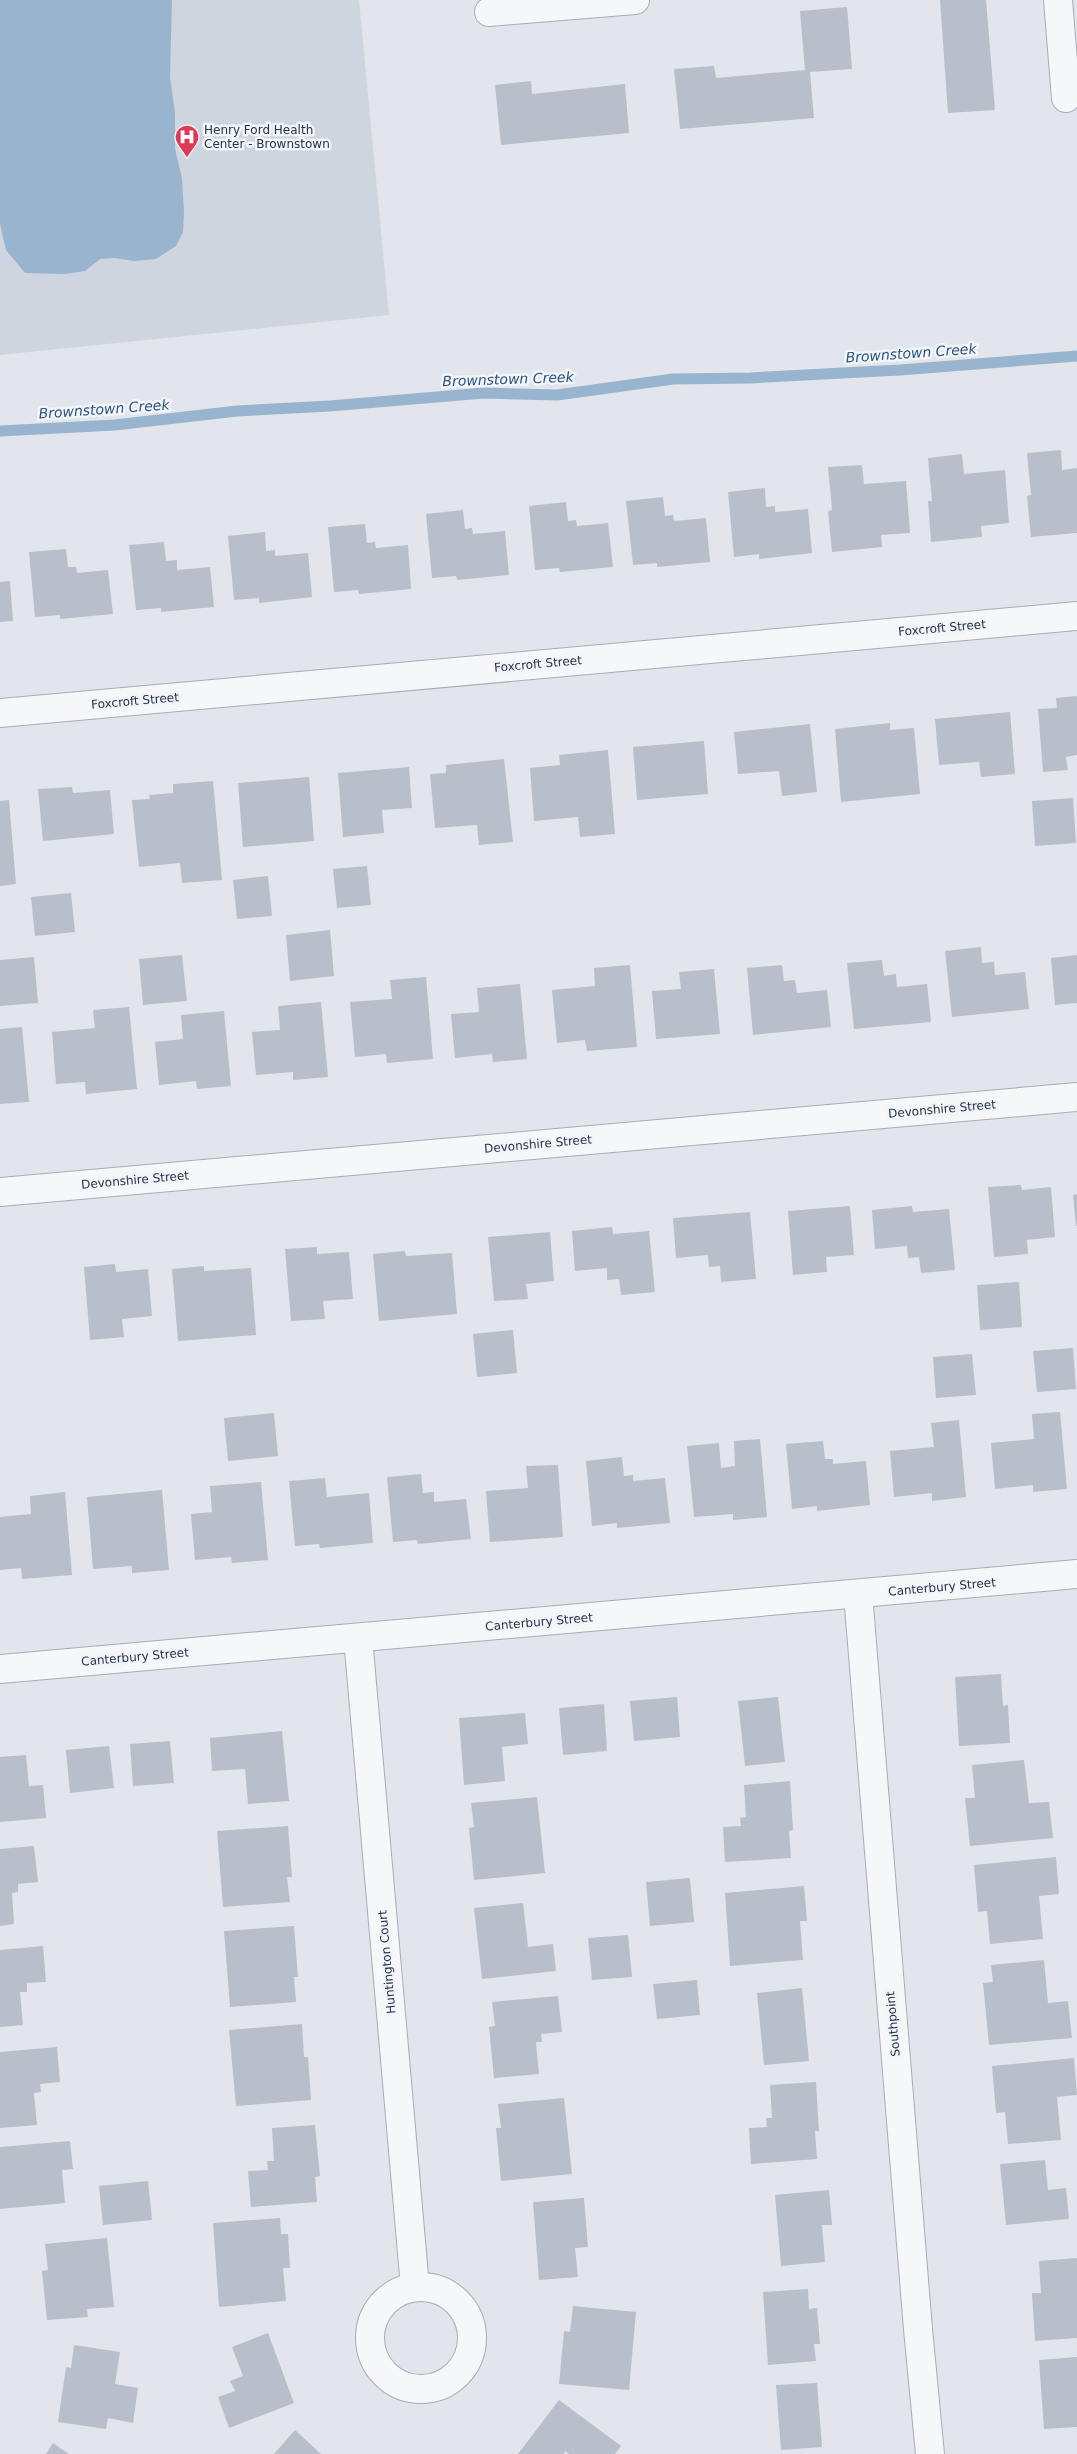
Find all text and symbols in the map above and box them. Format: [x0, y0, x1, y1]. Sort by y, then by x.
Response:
place label: Henry Ford Health Center - Brownstown [204, 123, 330, 151]
hospital icon: Henry Ford Health Center - Brownstown [174, 124, 200, 158]
water label: Brownstown Creek [845, 340, 978, 366]
water label: Brownstown Creek [442, 369, 575, 389]
water label: Brownstown Creek [38, 396, 171, 422]
street label: Foxcroft Street [898, 617, 987, 639]
street label: Foxcroft Street [494, 653, 583, 675]
street label: Foxcroft Street [91, 690, 180, 712]
street label: Devonshire Street [887, 1097, 997, 1121]
street label: Devonshire Street [483, 1132, 593, 1156]
street label: Devonshire Street [80, 1168, 190, 1192]
street label: Canterbury Street [888, 1575, 997, 1599]
street label: Canterbury Street [485, 1610, 594, 1634]
street label: Canterbury Street [81, 1645, 190, 1669]
street label: Huntington Court [375, 1909, 399, 2014]
street label: Southpoint [883, 1990, 903, 2057]

